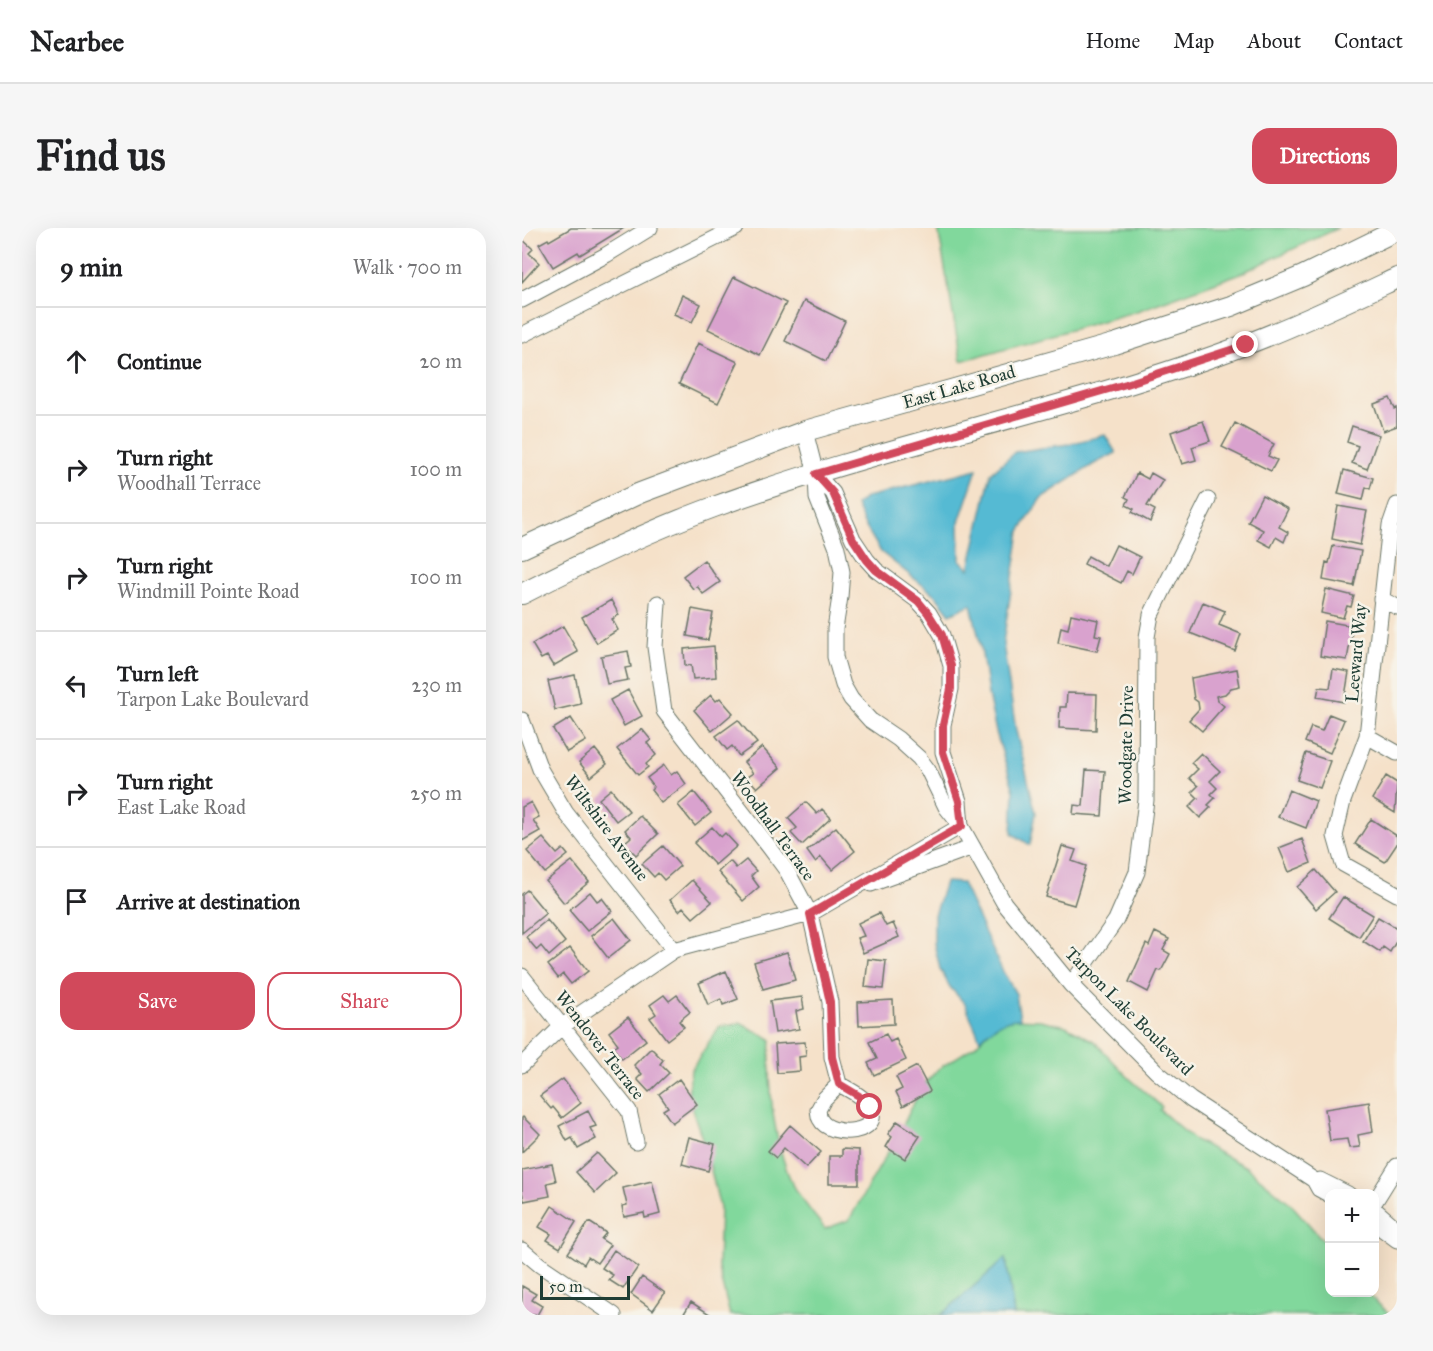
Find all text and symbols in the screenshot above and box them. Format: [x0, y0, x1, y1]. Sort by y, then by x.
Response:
text: Nearbee [30, 24, 124, 59]
text: Home [1085, 28, 1140, 54]
text: Map [1173, 28, 1214, 54]
text: About [1247, 28, 1301, 54]
text: Contact [1334, 28, 1403, 54]
button: Directions [1252, 128, 1397, 184]
text: Find us [36, 130, 166, 182]
text: 9 min [60, 251, 123, 283]
text: Walk · 700 m [353, 255, 462, 279]
route end [1232, 331, 1258, 357]
icon: ahead [60, 345, 93, 378]
text: Continue [117, 348, 202, 375]
text: 20 m [419, 349, 462, 373]
street label: East Lake Road [900, 360, 1018, 414]
text: Turn right [117, 444, 213, 471]
icon: right [60, 453, 93, 486]
text: 100 m [410, 457, 462, 481]
text: Woodhall Terrace [117, 471, 261, 495]
text: Turn right [117, 552, 213, 579]
icon: right [60, 561, 93, 594]
text: 100 m [410, 565, 462, 589]
text: Windmill Pointe Road [117, 579, 300, 603]
street label: Leeward Way [1341, 602, 1371, 703]
text: Turn left [117, 660, 199, 687]
icon: left [60, 669, 93, 702]
text: 230 m [411, 673, 462, 697]
street label: Woodgate Drive [1114, 685, 1139, 805]
text: Tarpon Lake Boulevard [117, 687, 309, 711]
street label: Woodhall Terrace [726, 767, 820, 885]
text: Turn right [117, 768, 213, 795]
street label: Wiltshire Avenue [560, 771, 654, 885]
icon: right [60, 777, 93, 810]
text: 250 m [410, 781, 462, 805]
text: East Lake Road [117, 795, 246, 819]
icon: arrive [60, 885, 93, 918]
text: Arrive at destination [117, 888, 300, 915]
street label: Tarpon Lake Boulevard [1060, 942, 1198, 1080]
button: Save [60, 972, 255, 1030]
button: Share [267, 972, 462, 1030]
street label: Wendover Terrace [550, 986, 650, 1104]
route start [856, 1093, 882, 1119]
map controls [1325, 1189, 1379, 1297]
button: + [1325, 1189, 1379, 1243]
button: − [1325, 1243, 1379, 1297]
scale bar [540, 1273, 630, 1300]
text: 50 m [549, 1277, 583, 1296]

